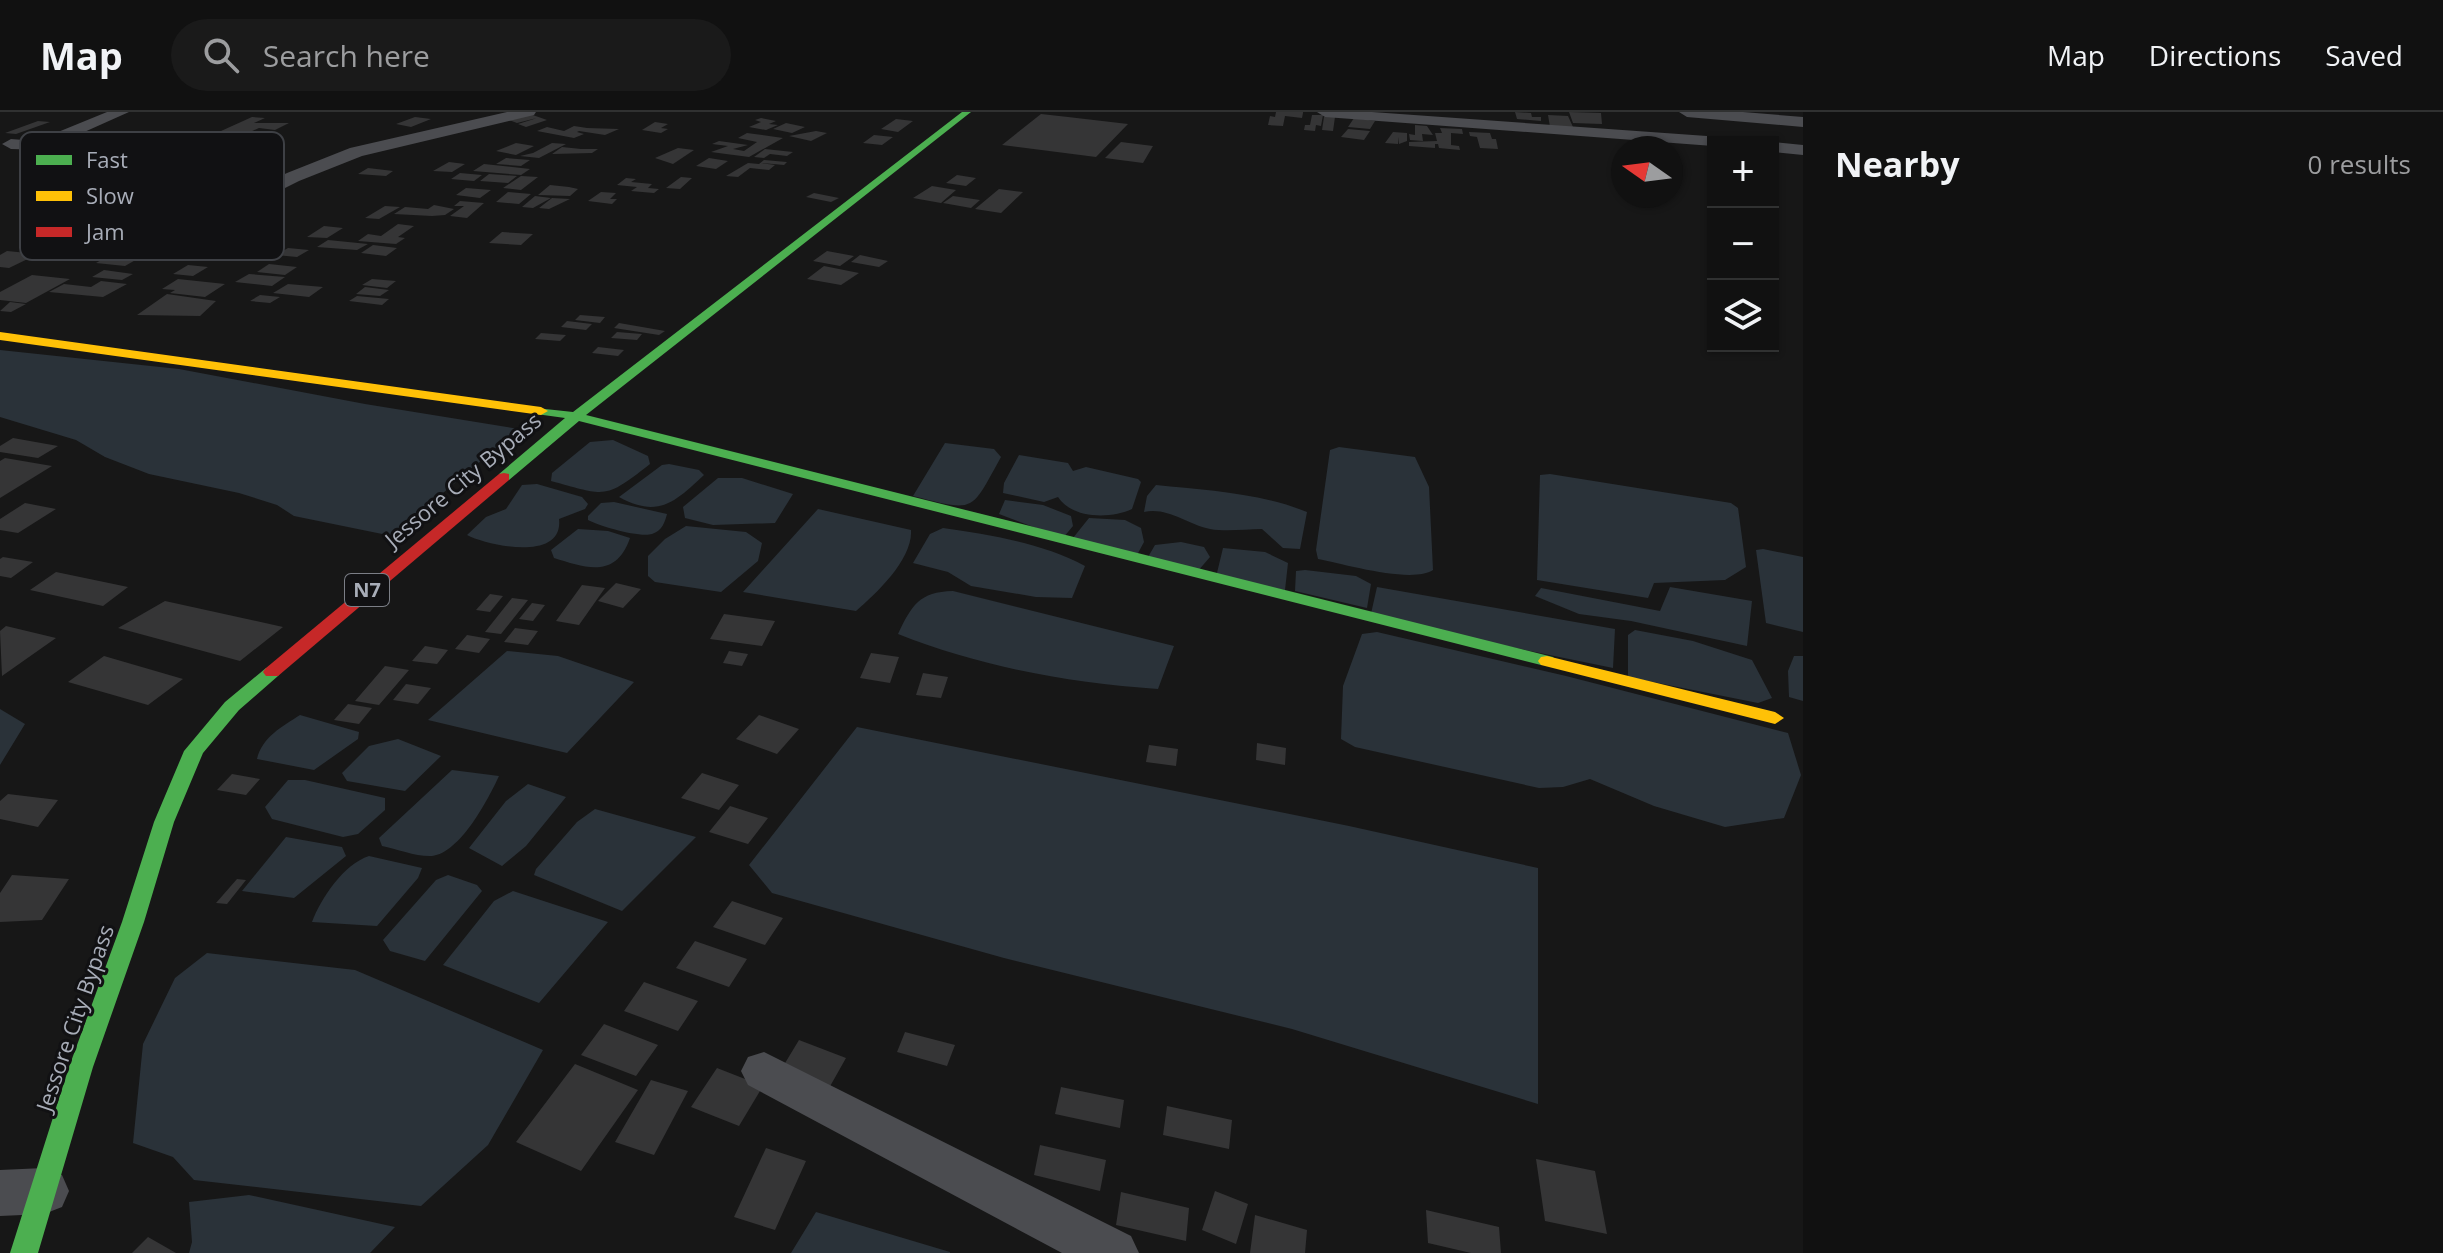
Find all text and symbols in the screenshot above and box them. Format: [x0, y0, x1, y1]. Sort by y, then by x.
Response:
search box [171, 19, 731, 91]
text: Map [40, 29, 123, 81]
icon: search [199, 33, 243, 77]
text: Search here [263, 35, 430, 76]
text: Map [2047, 36, 2105, 74]
text: Directions [2149, 36, 2281, 74]
text: Saved [2325, 36, 2403, 74]
legend [20, 132, 284, 260]
north arrow [1611, 136, 1683, 208]
map controls [1707, 136, 1779, 352]
button: + [1707, 136, 1779, 208]
text: Nearby [1835, 141, 1960, 187]
text: Fast [86, 144, 128, 174]
text: 0 results [2308, 146, 2411, 182]
text: Slow [86, 180, 134, 210]
button: − [1707, 208, 1779, 280]
text: Jam [84, 216, 125, 246]
button: layers [1707, 280, 1779, 352]
street label: Jessore City Bypass [376, 405, 547, 555]
road number: N7 [345, 574, 389, 606]
street label: Jessore City Bypass [27, 920, 120, 1117]

